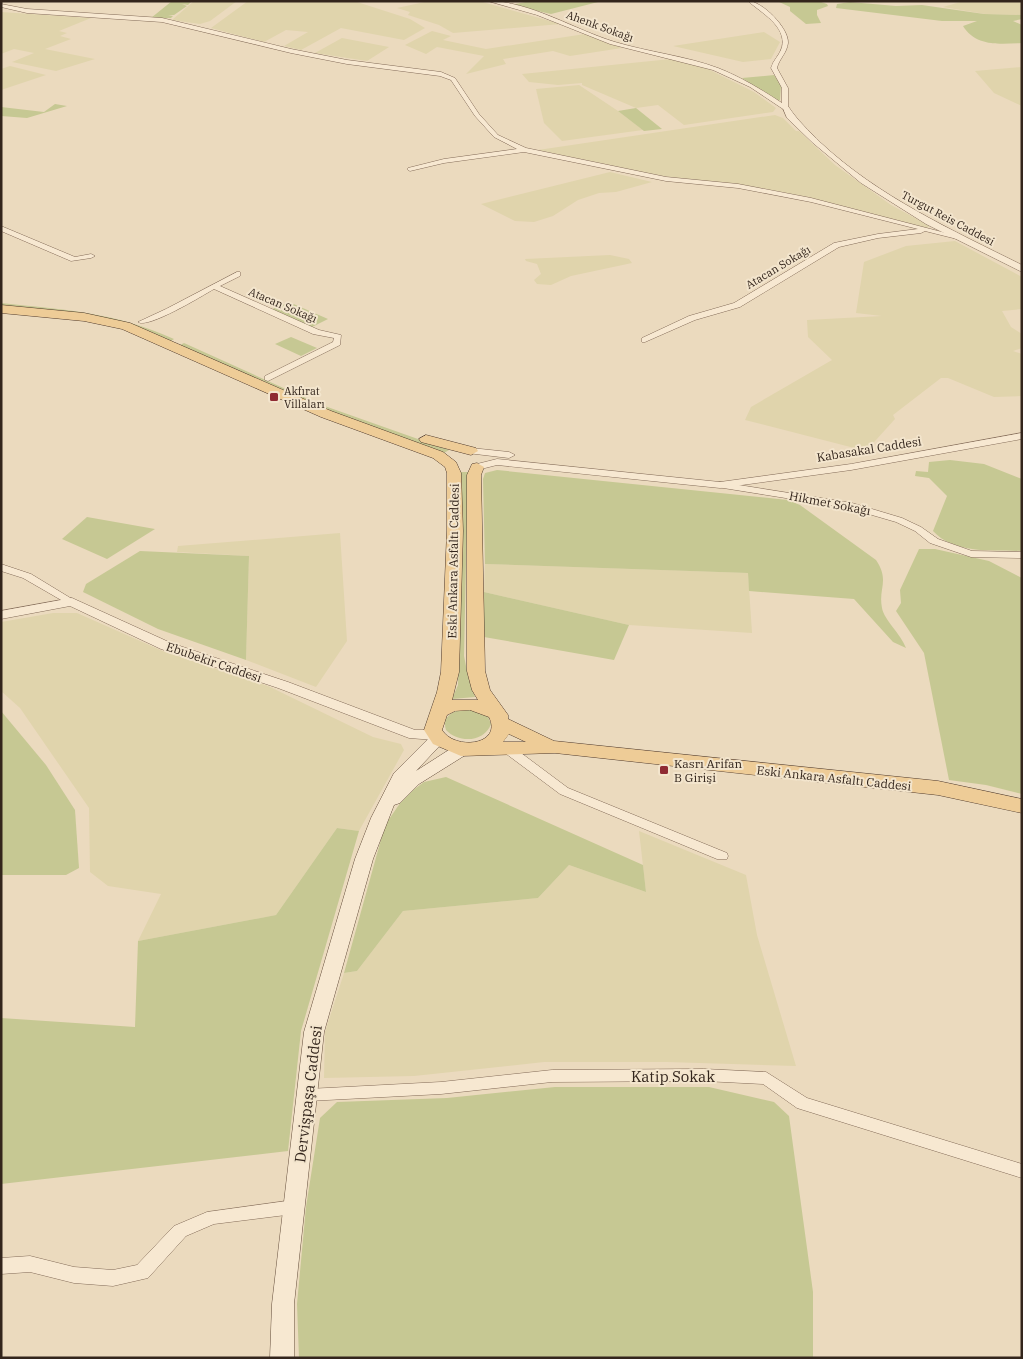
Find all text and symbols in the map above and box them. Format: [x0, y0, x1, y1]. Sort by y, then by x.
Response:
street label: Ahenk Sokağı [564, 7, 636, 45]
street label: Turgut Reis Caddesi [899, 188, 997, 249]
street label: Atacan Sokağı [743, 242, 813, 292]
street label: Atacan Sokağı [247, 284, 320, 326]
place label: Akfırat Villaları [284, 384, 325, 411]
marker: Akfırat Villaları [268, 391, 280, 403]
street label: Kabasakal Caddesi [816, 433, 923, 465]
street label: Eski Ankara Asfaltı Caddesi [444, 483, 462, 639]
street label: Hikmet Sokağı [788, 488, 872, 518]
street label: Ebubekir Caddesi [164, 639, 264, 685]
place label: Kasrı Arifan B Girişi [674, 756, 743, 785]
street label: Eski Ankara Asfaltı Caddesi [756, 762, 912, 794]
marker: Kasrı Arifan B Girişi [658, 764, 670, 776]
street label: Dervişpaşa Caddesi [290, 1024, 326, 1164]
street label: Katip Sokak [631, 1067, 715, 1086]

